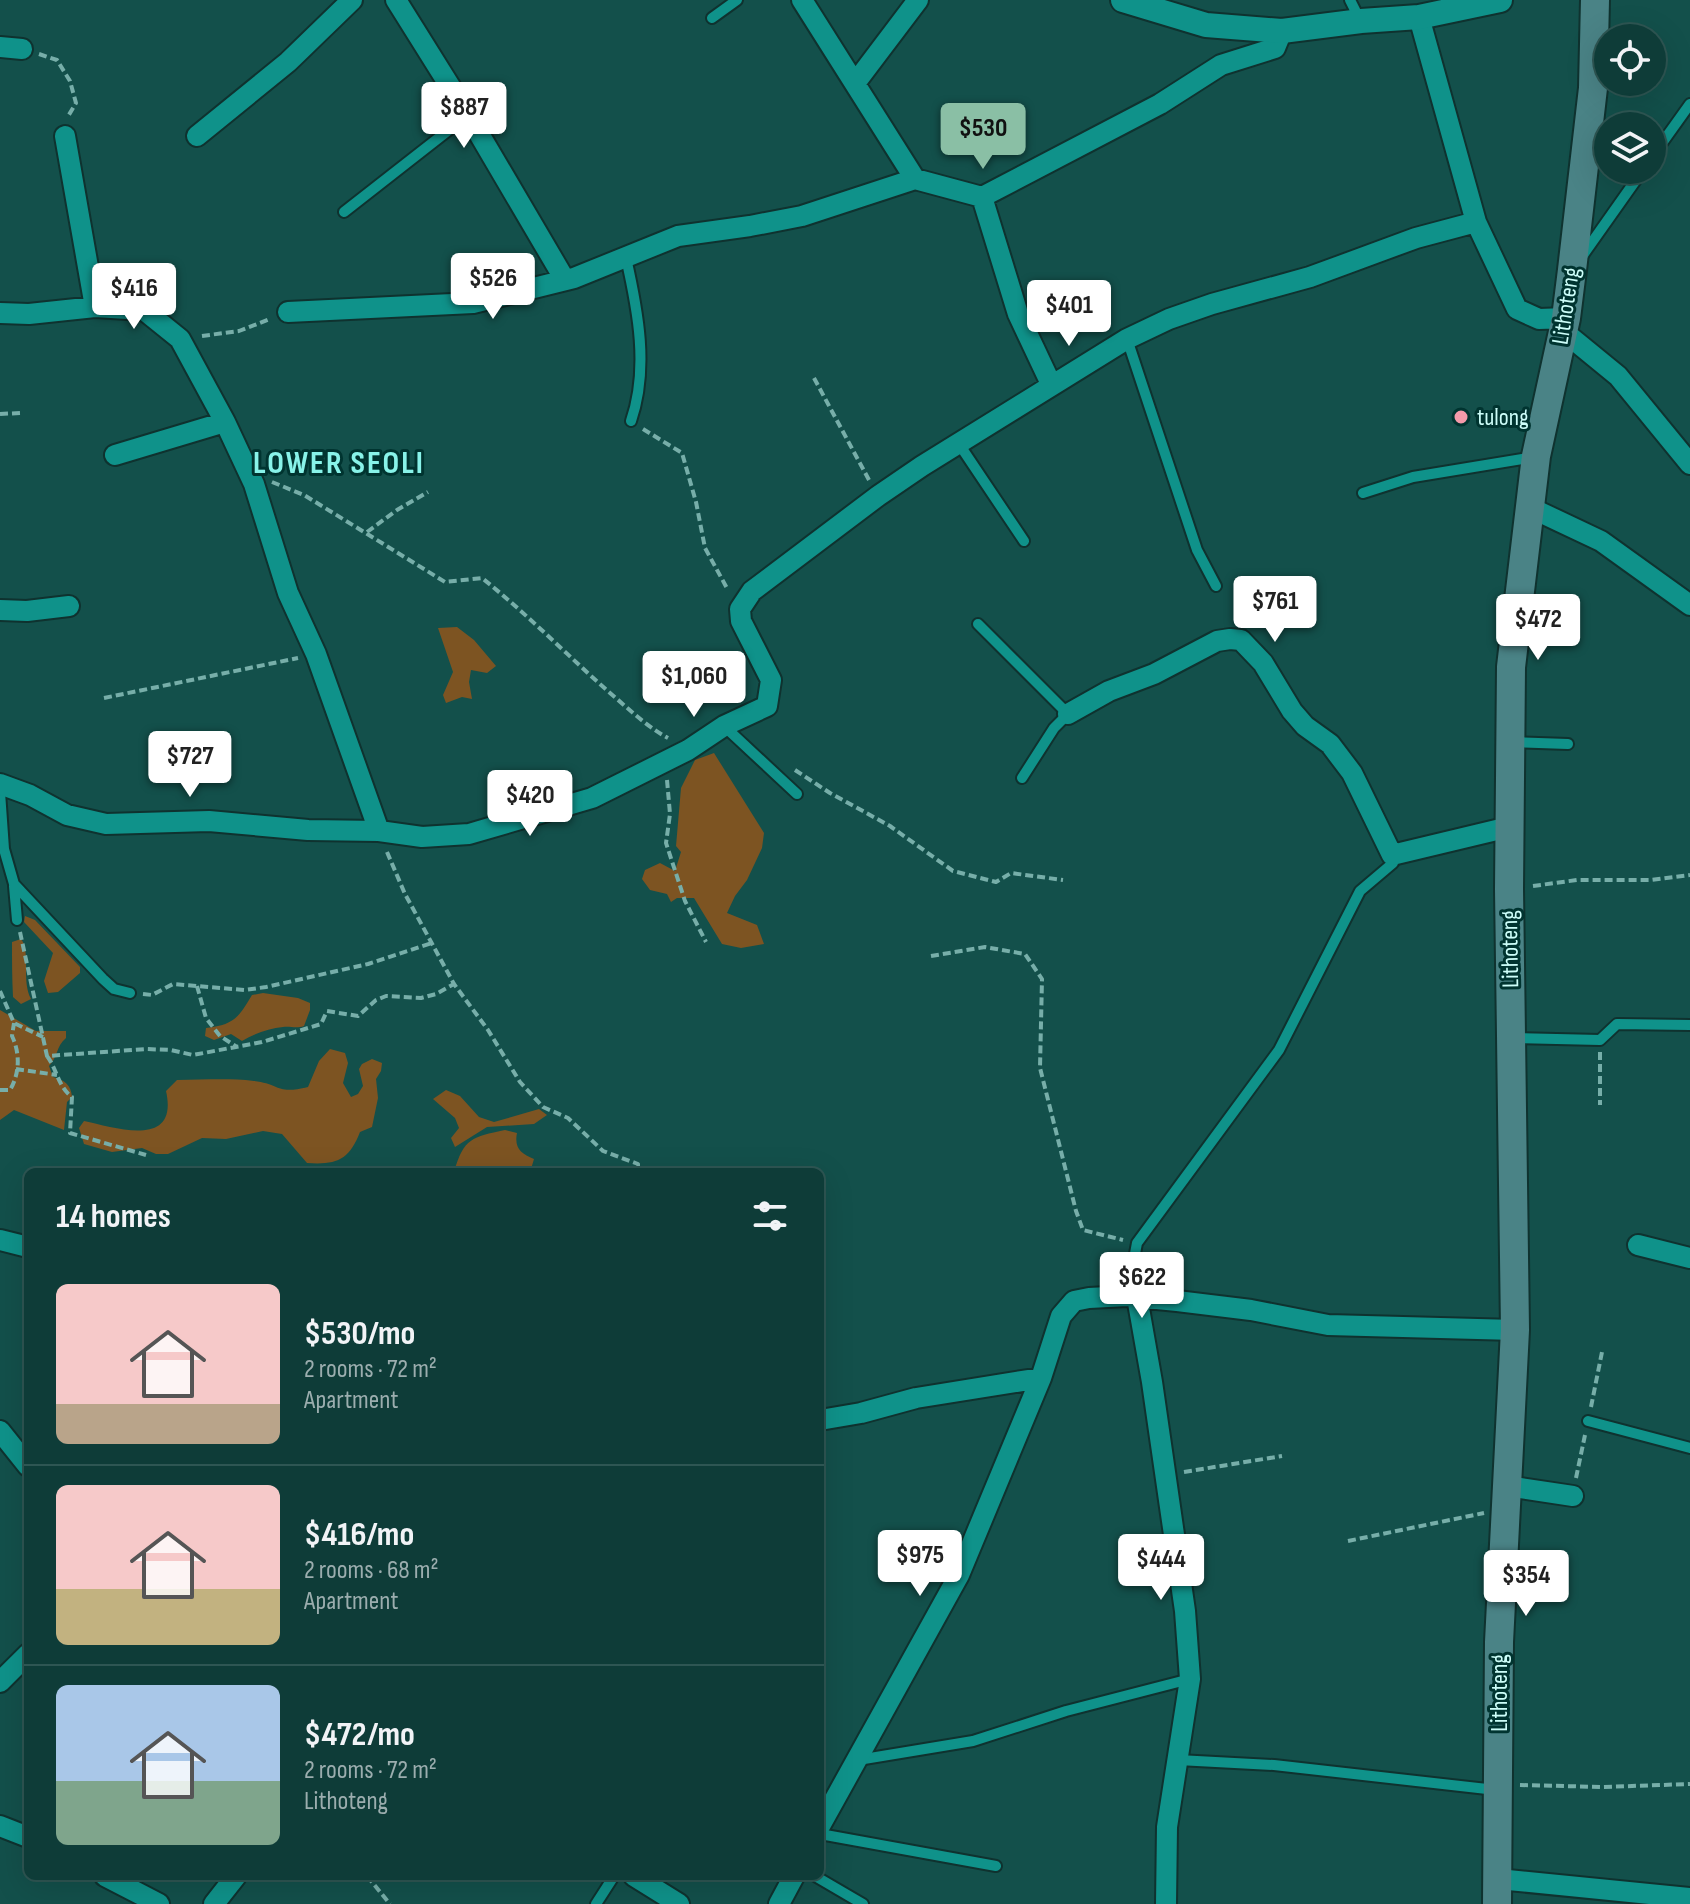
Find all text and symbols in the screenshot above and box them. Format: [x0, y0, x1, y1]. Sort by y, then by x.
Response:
map controls [1594, 24, 1666, 184]
button: locate [1594, 24, 1666, 96]
pin: $887 [417, 82, 511, 150]
text: $887 [439, 92, 489, 123]
pin: $530 [936, 103, 1030, 171]
button: layers [1594, 112, 1666, 184]
text: $530 [959, 113, 1007, 144]
pin: $526 [446, 253, 540, 321]
pin: $416 [87, 263, 181, 331]
text: $526 [469, 263, 517, 294]
street label: Lithoteng [1546, 265, 1586, 347]
text: $416 [110, 273, 158, 304]
pin: $401 [1022, 280, 1116, 348]
text: $401 [1045, 290, 1093, 321]
place label: tulong [1477, 403, 1529, 432]
marker: tulong [1452, 408, 1470, 426]
district label: LOWER SEOLI [253, 444, 425, 483]
pin: $761 [1228, 576, 1322, 644]
text: $761 [1251, 586, 1299, 617]
pin: $472 [1491, 594, 1585, 662]
text: $472 [1514, 604, 1562, 635]
pin: $1,060 [629, 651, 759, 719]
text: $1,060 [661, 661, 727, 692]
pin: $727 [143, 731, 237, 799]
text: $727 [166, 741, 214, 772]
pin: $420 [483, 770, 577, 838]
text: $420 [505, 780, 555, 811]
street label: Lithoteng [1495, 910, 1525, 988]
icon: filters [748, 1194, 792, 1238]
text: 14 homes [56, 1196, 171, 1237]
pin: $622 [1095, 1252, 1189, 1320]
text: $622 [1118, 1262, 1166, 1293]
text: $530/mo [304, 1313, 415, 1354]
icon: home [120, 1316, 216, 1412]
text: 2 rooms · 72 m² [304, 1354, 437, 1385]
text: Apartment [304, 1385, 398, 1416]
text: $416/mo [304, 1514, 414, 1555]
icon: home [120, 1517, 216, 1613]
pin: $975 [873, 1530, 967, 1598]
pin: $444 [1114, 1534, 1208, 1602]
text: $975 [896, 1540, 944, 1571]
text: $444 [1136, 1544, 1186, 1575]
pin: $354 [1479, 1550, 1573, 1618]
text: 2 rooms · 68 m² [304, 1555, 439, 1586]
text: $354 [1502, 1560, 1550, 1591]
text: Apartment [304, 1586, 398, 1617]
street label: Lithoteng [1485, 1654, 1514, 1732]
text: $472/mo [304, 1714, 415, 1755]
icon: home [120, 1717, 216, 1813]
text: 2 rooms · 72 m² [304, 1755, 437, 1786]
text: Lithoteng [304, 1786, 388, 1817]

